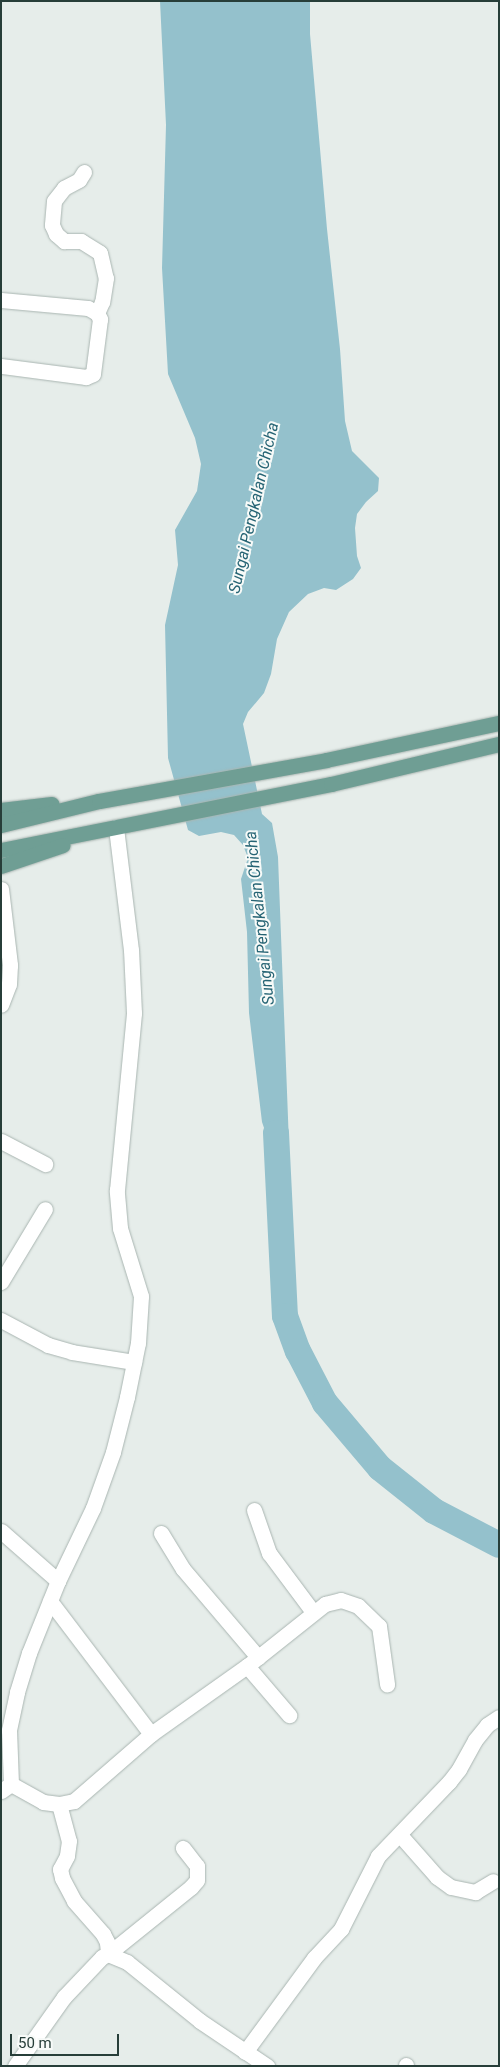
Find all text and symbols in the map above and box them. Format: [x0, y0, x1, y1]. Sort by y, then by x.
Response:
water label: Sungai Pengkalan Chicha [225, 421, 283, 595]
water label: Sungai Pengkalan Chicha [241, 830, 279, 1006]
scale bar [12, 2024, 121, 2056]
text: 50 m [18, 2034, 52, 2052]

